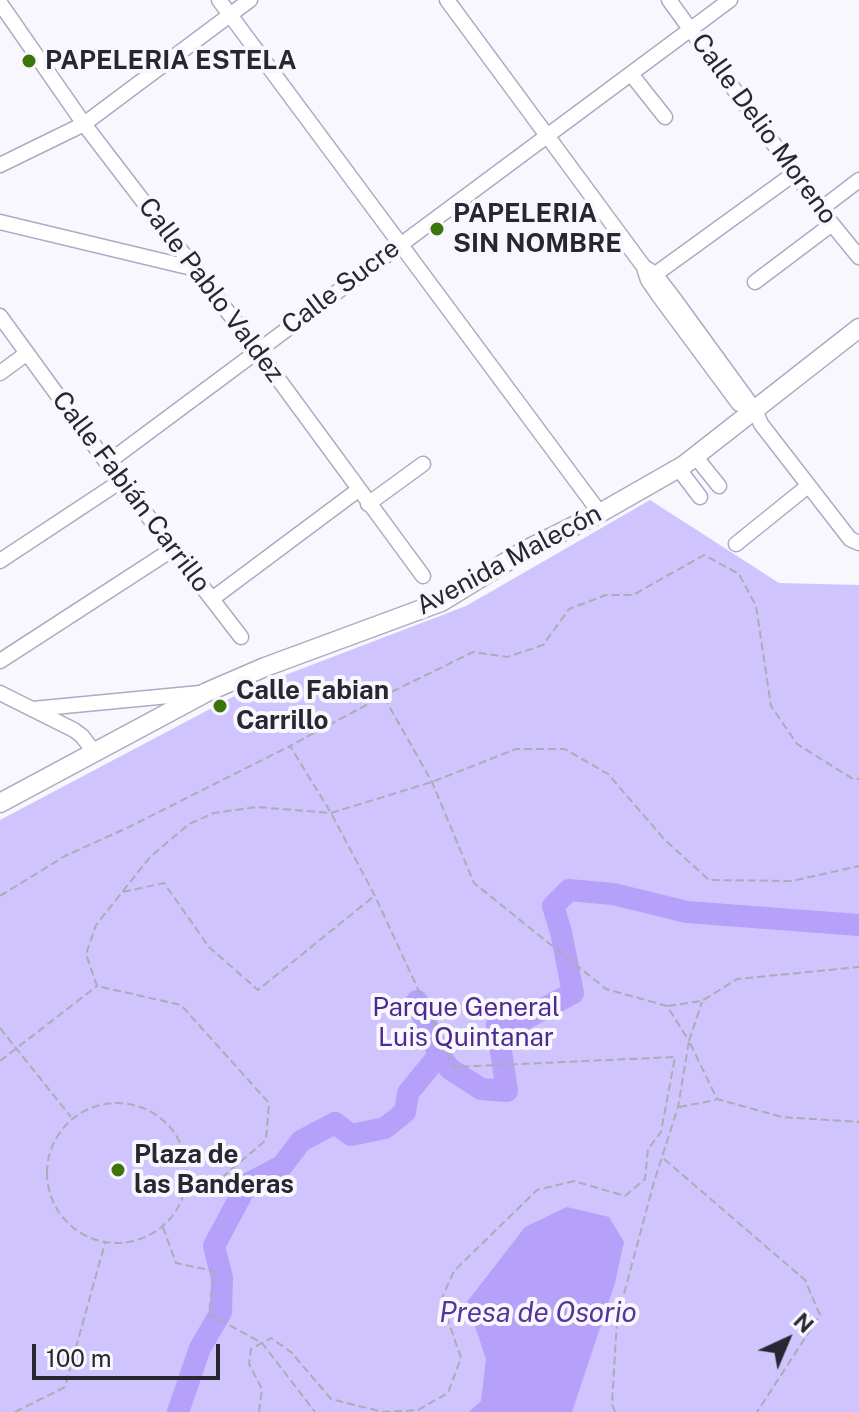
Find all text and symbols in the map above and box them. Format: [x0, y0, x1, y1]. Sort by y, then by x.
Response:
street label: Calle Delio Moreno [684, 28, 844, 230]
place label: PAPELERIA ESTELA [45, 45, 297, 77]
marker: PAPELERIA ESTELA [20, 52, 38, 70]
street label: Calle Pablo Valdez [132, 192, 290, 388]
place label: PAPELERIA SIN NOMBRE [453, 198, 622, 260]
marker: PAPELERIA SIN NOMBRE [428, 220, 446, 238]
street label: Calle Sucre [276, 233, 406, 341]
street label: Calle Fabián Carrillo [45, 385, 217, 599]
street label: Avenida Malecón [411, 498, 607, 622]
place label: Calle Fabian Carrillo [236, 675, 389, 736]
marker: Calle Fabian Carrillo [211, 697, 229, 715]
park label: Parque General Luis Quintanar [372, 992, 560, 1054]
place label: Plaza de las Banderas [134, 1139, 294, 1200]
marker: Plaza de las Banderas [109, 1161, 127, 1179]
water label: Presa de Osorio [439, 1296, 637, 1330]
north arrow [747, 1300, 827, 1380]
text: N [788, 1307, 819, 1338]
scale bar [36, 1328, 224, 1378]
text: 100 m [46, 1344, 112, 1372]

